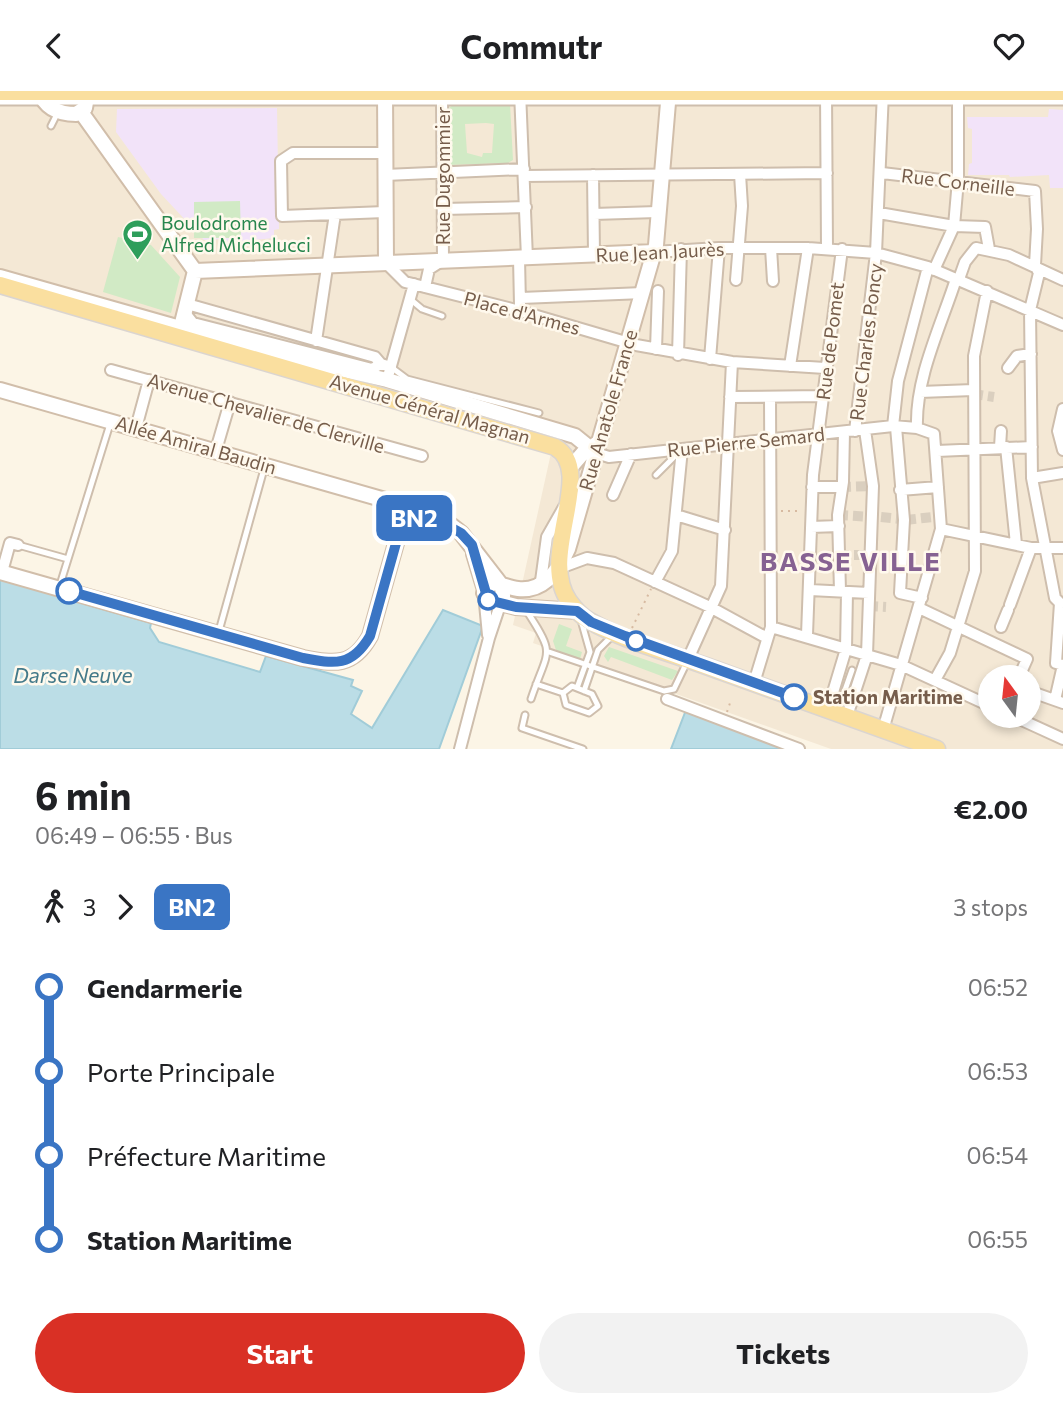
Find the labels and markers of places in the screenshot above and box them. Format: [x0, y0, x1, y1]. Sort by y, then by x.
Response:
place label: Boulodrome Alfred Michelucci [161, 211, 311, 256]
sports icon: Boulodrome Alfred Michelucci [121, 217, 155, 261]
unlabelled marker [56, 578, 82, 604]
unlabelled marker [478, 590, 498, 610]
unlabelled marker [626, 631, 646, 651]
marker: Station Maritime [781, 684, 807, 710]
place label: Station Maritime [813, 685, 963, 708]

